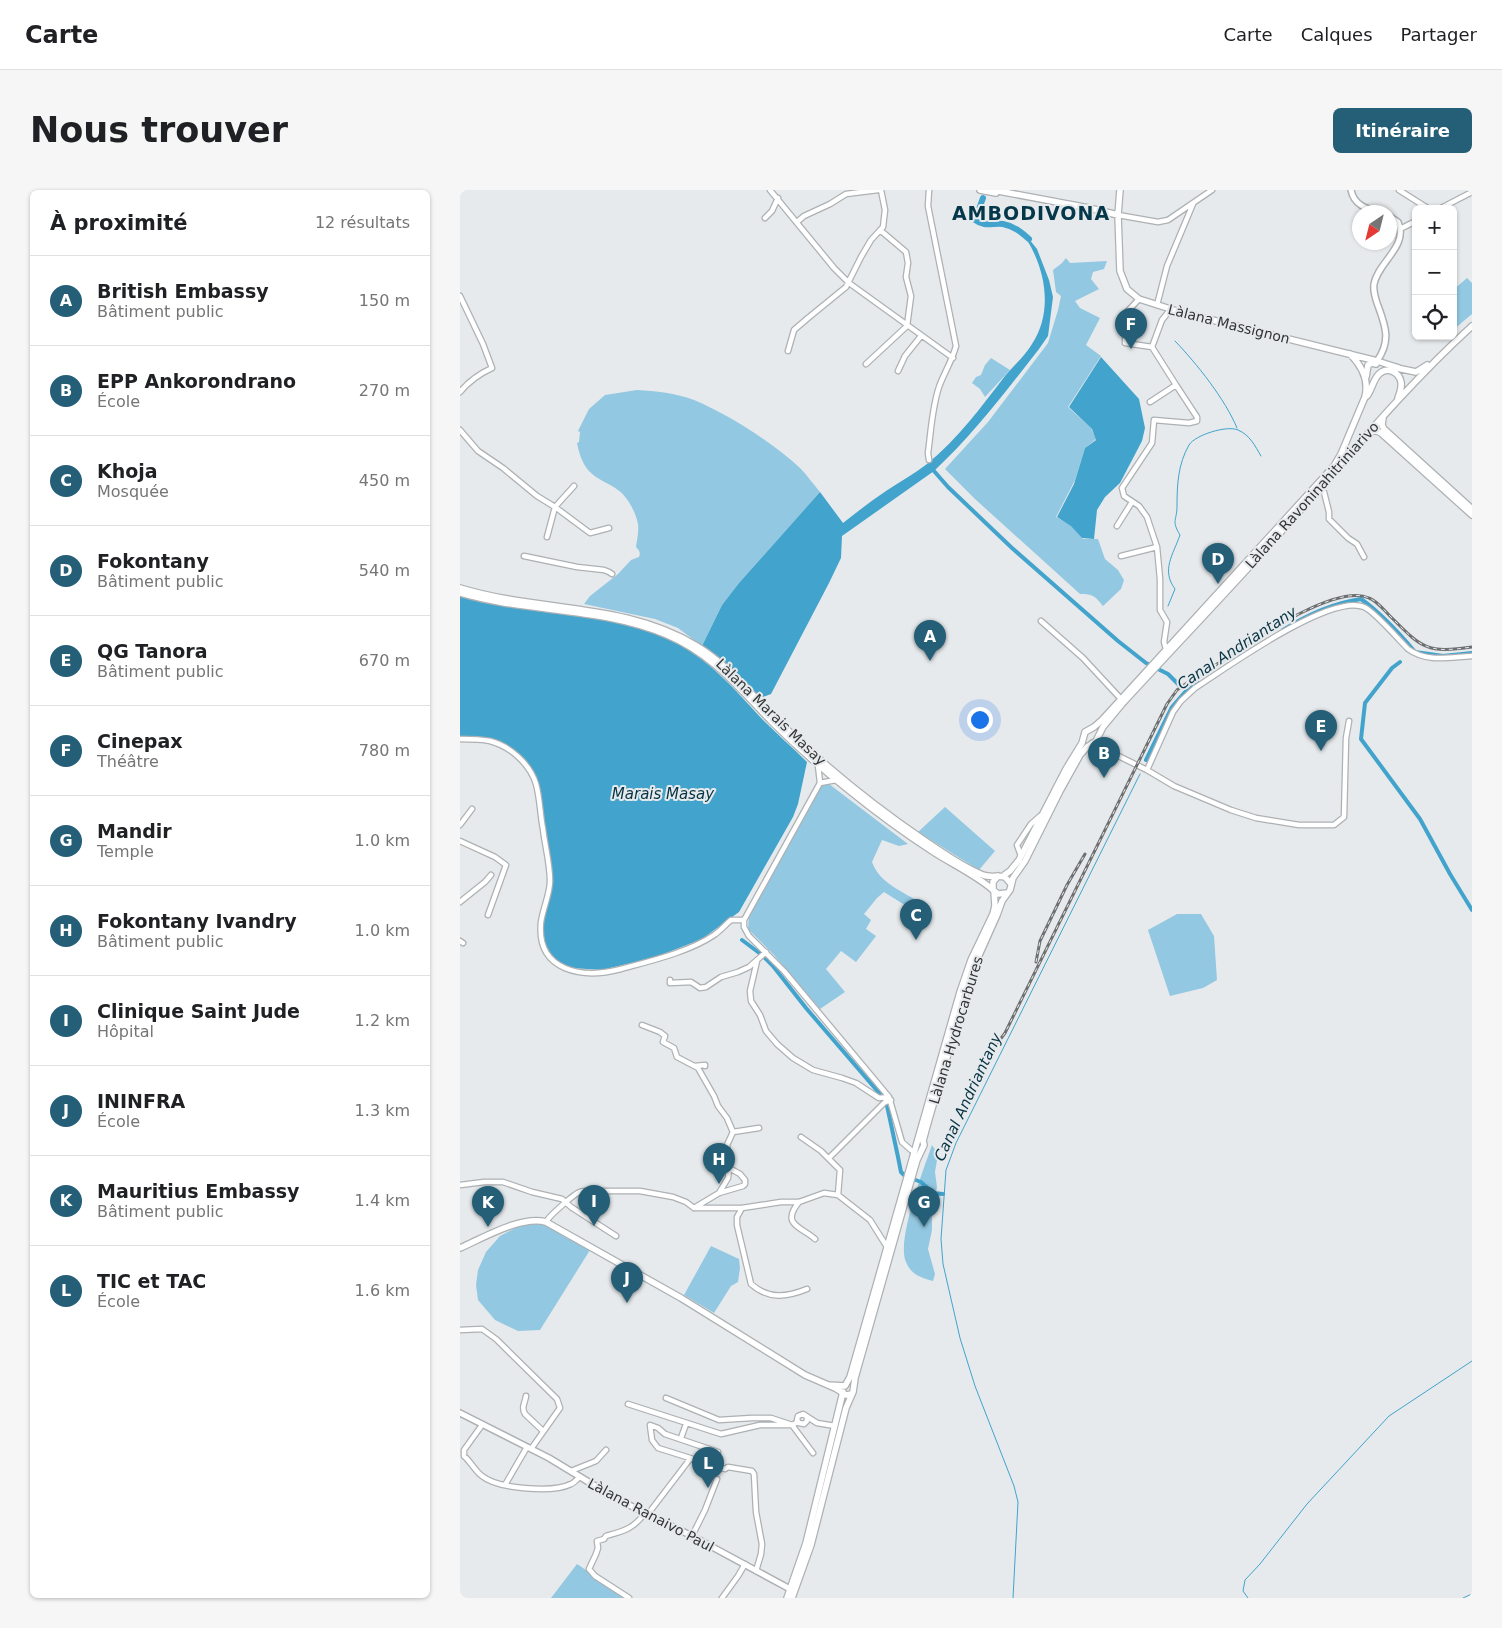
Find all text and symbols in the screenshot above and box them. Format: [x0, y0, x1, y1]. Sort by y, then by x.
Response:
text: Carte [25, 21, 98, 49]
text: Carte [1224, 24, 1273, 45]
text: Calques [1301, 24, 1373, 45]
text: Partager [1401, 24, 1477, 45]
button: Itinéraire [1333, 108, 1472, 153]
text: Nous trouver [30, 110, 288, 150]
district label: AMBODIVONA [952, 202, 1110, 224]
north arrow [1352, 205, 1397, 250]
map controls [1412, 205, 1457, 340]
button: + [1412, 205, 1457, 250]
text: À proximité [50, 211, 187, 235]
text: 12 résultats [315, 213, 410, 232]
button: − [1412, 250, 1457, 295]
text: British Embassy [97, 280, 269, 302]
text: A [60, 291, 72, 310]
text: 150 m [359, 291, 410, 310]
button: locate [1412, 295, 1457, 340]
street label: Làlana Massignon [1166, 301, 1292, 347]
text: Bâtiment public [97, 302, 224, 321]
pin: F [1115, 308, 1147, 349]
text: EPP Ankorondrano [97, 370, 296, 392]
text: B [60, 381, 72, 400]
text: 270 m [359, 381, 410, 400]
text: École [97, 392, 140, 411]
street label: Làlana Ravoninahitriniarivo [1242, 418, 1382, 572]
text: Khoja [97, 460, 158, 482]
text: C [60, 471, 72, 490]
text: 450 m [359, 471, 410, 490]
text: Mosquée [97, 482, 169, 501]
pin: D [1202, 543, 1234, 584]
text: Fokontany [97, 550, 209, 572]
text: D [59, 561, 73, 580]
text: 540 m [359, 561, 410, 580]
text: Bâtiment public [97, 572, 224, 591]
water label: Canal Andriantany [1174, 602, 1301, 693]
pin: A [914, 620, 946, 661]
text: QG Tanora [97, 640, 207, 662]
text: E [61, 651, 71, 670]
text: 670 m [359, 651, 410, 670]
street label: Làlana Marais Masay [713, 655, 829, 769]
text: Bâtiment public [97, 662, 224, 681]
your location [967, 707, 993, 733]
pin: E [1305, 710, 1337, 751]
text: Cinepax [97, 730, 183, 752]
pin: B [1088, 737, 1120, 778]
text: F [61, 741, 71, 760]
text: 780 m [359, 741, 410, 760]
text: Théâtre [97, 752, 159, 771]
water label: Marais Masay [612, 785, 715, 803]
text: Mandir [97, 820, 172, 842]
text: G [59, 831, 73, 850]
text: 1.0 km [355, 831, 410, 850]
text: Temple [97, 842, 154, 861]
pin: C [900, 899, 932, 940]
text: Fokontany Ivandry [97, 910, 297, 932]
text: H [59, 921, 73, 940]
text: 1.0 km [355, 921, 410, 940]
text: Bâtiment public [97, 932, 224, 951]
street label: Làlana Hydrocarbures [926, 954, 986, 1106]
text: Clinique Saint Jude [97, 1000, 300, 1022]
text: I [63, 1011, 69, 1030]
text: 1.2 km [355, 1011, 410, 1030]
text: Hôpital [97, 1022, 154, 1041]
water label: Canal Andriantany [930, 1029, 1006, 1164]
text: ININFRA [97, 1090, 185, 1112]
text: J [63, 1101, 69, 1120]
text: 1.3 km [355, 1101, 410, 1120]
text: École [97, 1112, 140, 1131]
pin: H [703, 1143, 735, 1184]
text: Mauritius Embassy [97, 1180, 299, 1202]
pin: I [578, 1185, 610, 1226]
pin: K [472, 1186, 504, 1227]
pin: G [908, 1186, 940, 1227]
text: K [60, 1191, 72, 1210]
text: 1.4 km [355, 1191, 410, 1210]
text: Bâtiment public [97, 1202, 224, 1221]
pin: J [611, 1262, 643, 1303]
text: TIC et TAC [97, 1270, 206, 1292]
text: L [61, 1281, 71, 1300]
text: 1.6 km [355, 1281, 410, 1300]
text: École [97, 1292, 140, 1311]
pin: L [692, 1447, 724, 1488]
street label: Làlana Ranaivo Paul [585, 1475, 717, 1555]

